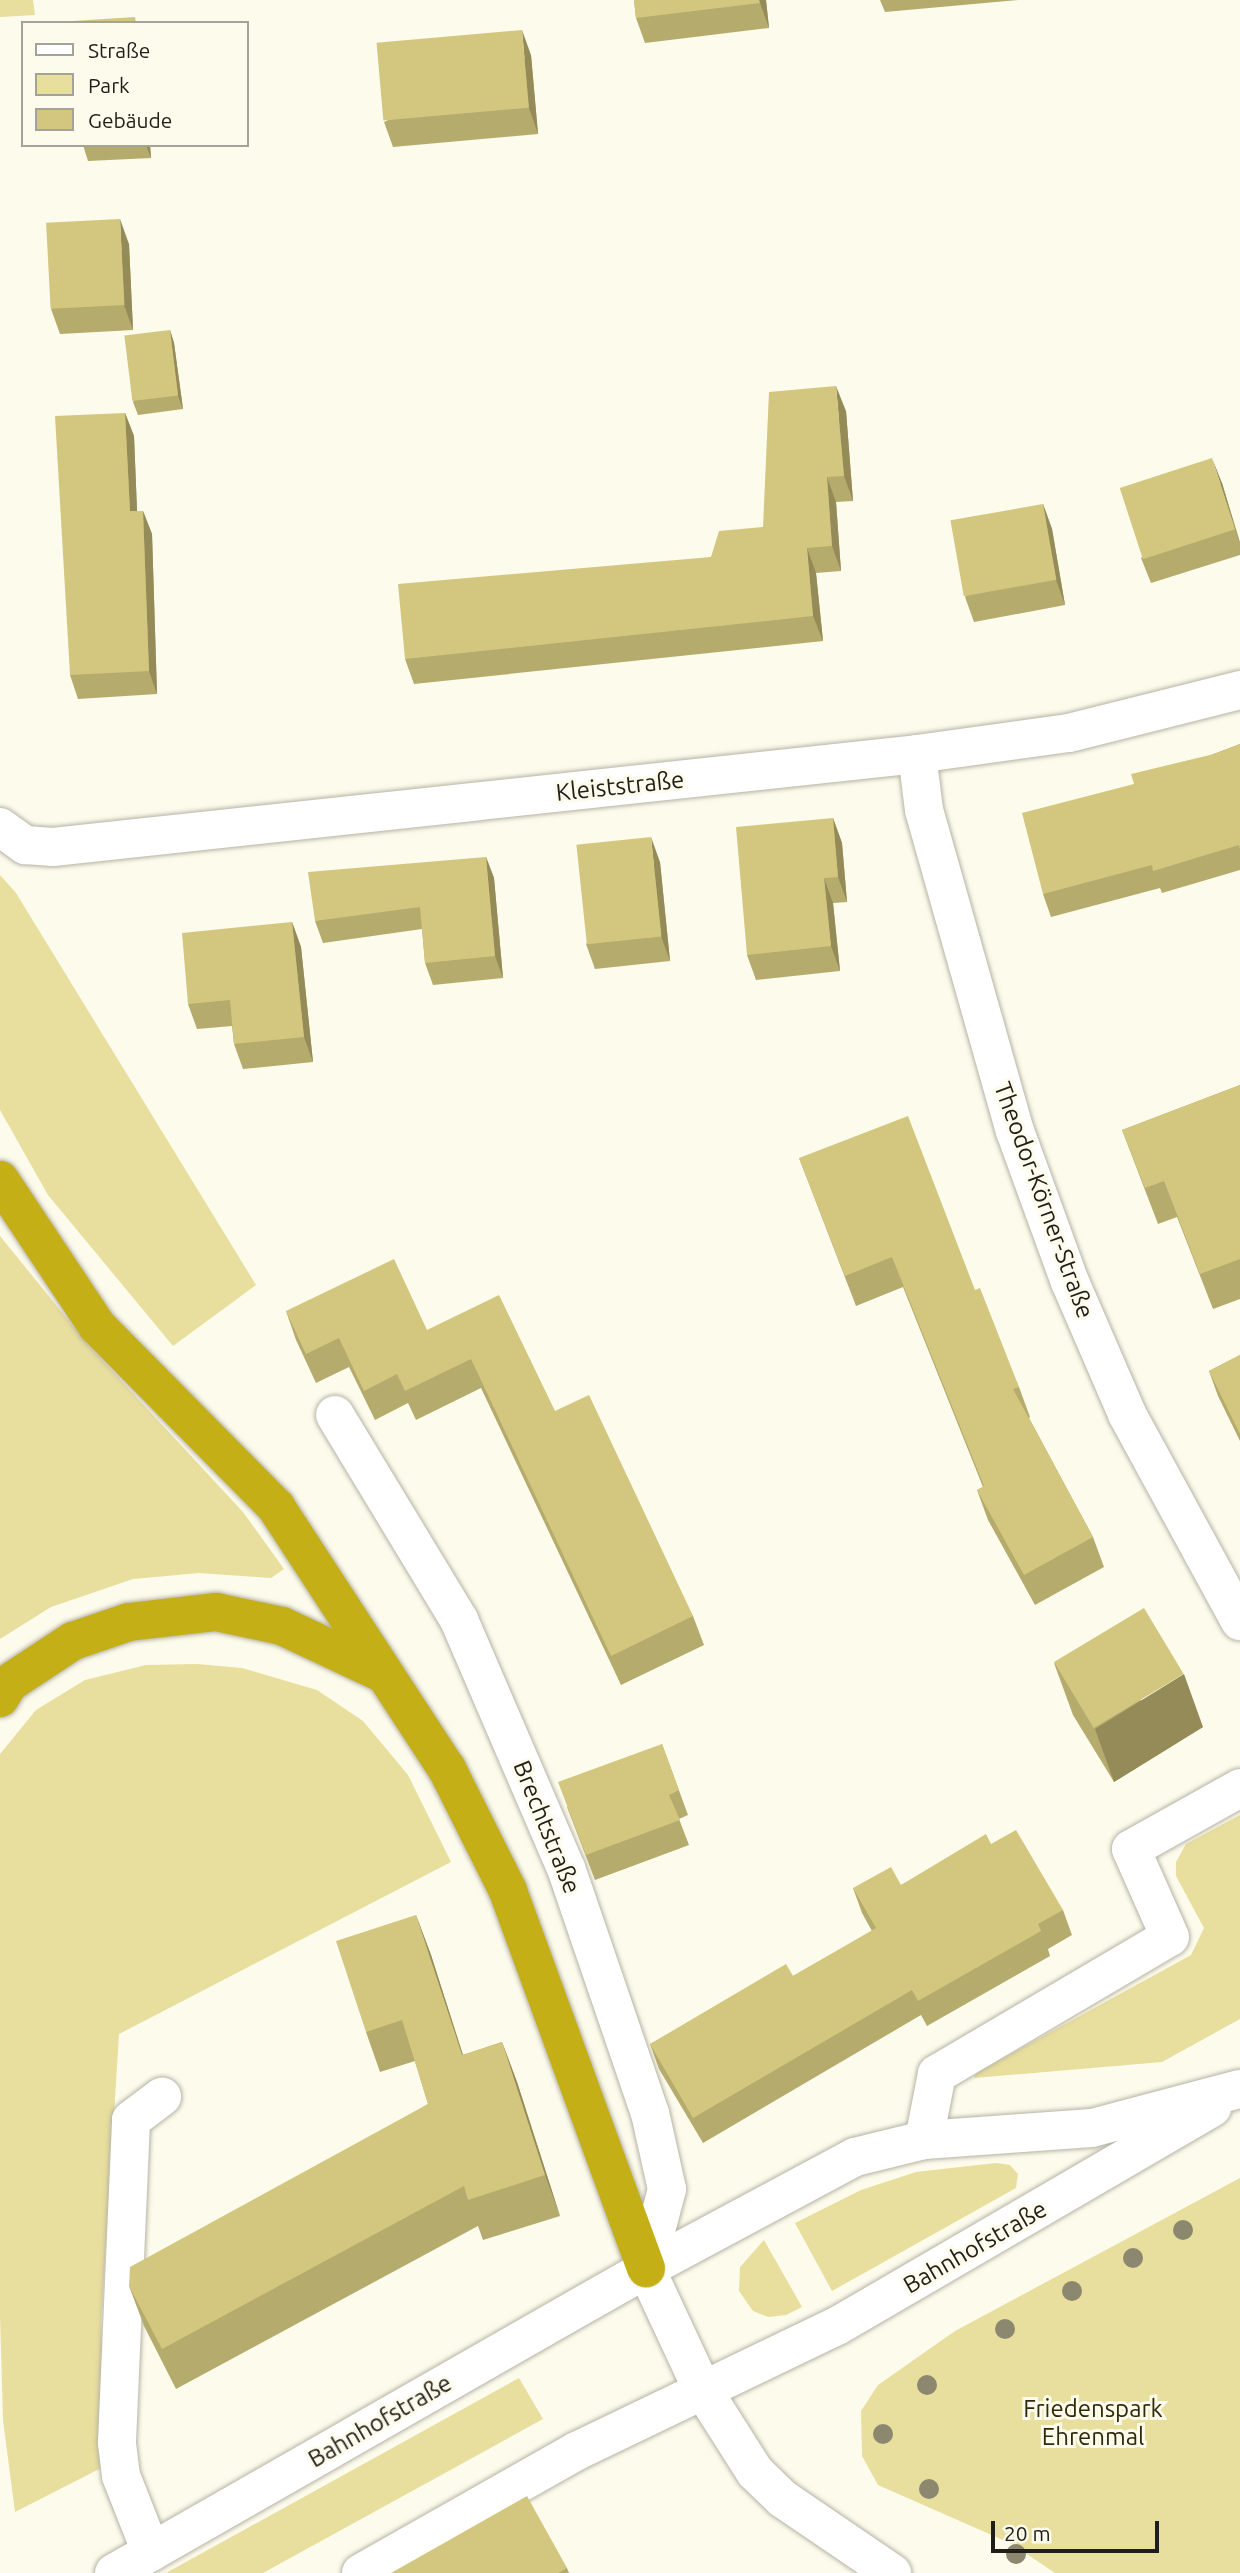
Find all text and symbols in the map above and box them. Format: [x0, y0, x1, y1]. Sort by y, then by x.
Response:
legend [21, 21, 248, 147]
text: Straße [88, 38, 150, 62]
text: Park [88, 73, 130, 97]
text: Gebäude [88, 108, 172, 132]
street label: Kleiststraße [554, 765, 686, 807]
street label: Theodor-Körner-Straße [988, 1078, 1100, 1322]
street label: Brechtstraße [507, 1756, 587, 1898]
street label: Bahnhofstraße [898, 2194, 1052, 2300]
street label: Bahnhofstraße [303, 2368, 457, 2474]
park label: Friedenspark Ehrenmal [1023, 2395, 1163, 2451]
scale bar [995, 2506, 1163, 2550]
text: 20 m [1004, 2521, 1051, 2545]

